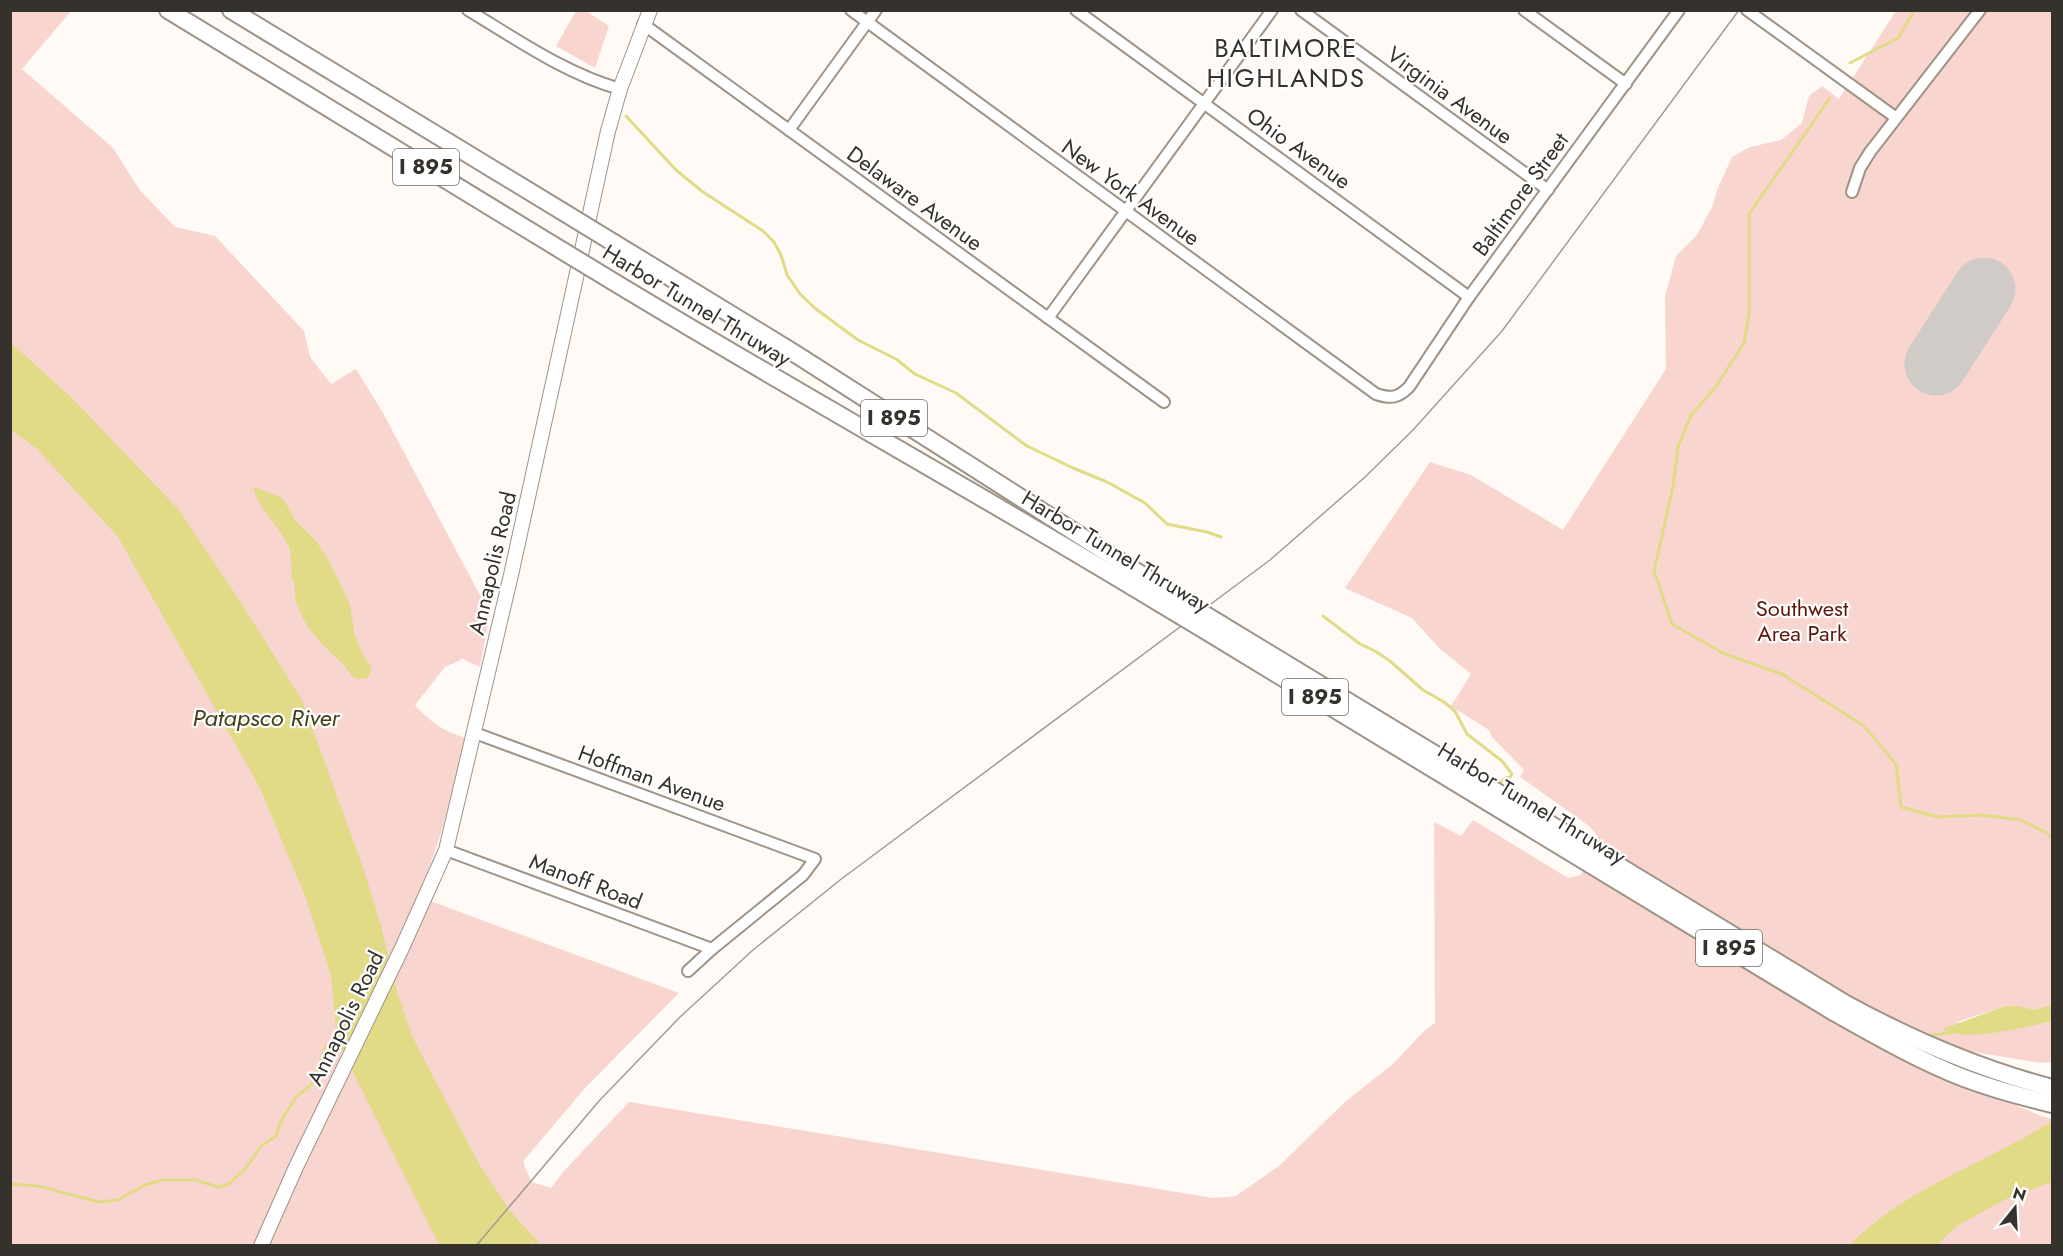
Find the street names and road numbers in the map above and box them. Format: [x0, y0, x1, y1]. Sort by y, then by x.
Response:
street label: Virginia Avenue [1380, 38, 1520, 152]
street label: Ohio Avenue [1240, 99, 1358, 197]
street label: Baltimore Street [1464, 125, 1576, 262]
street label: New York Avenue [1055, 131, 1207, 253]
street label: Delaware Avenue [840, 138, 990, 258]
road number: I 895 [393, 149, 459, 185]
street label: Harbor Tunnel Thruway [597, 236, 798, 374]
road number: I 895 [861, 400, 927, 436]
street label: Harbor Tunnel Thruway [1016, 482, 1217, 620]
street label: Annapolis Road [460, 488, 524, 638]
road number: I 895 [1282, 679, 1348, 715]
street label: Harbor Tunnel Thruway [1432, 734, 1633, 872]
street label: Hoffman Avenue [574, 737, 730, 819]
street label: Manoff Road [525, 845, 647, 917]
road number: I 895 [1696, 930, 1762, 966]
street label: Annapolis Road [299, 945, 391, 1091]

